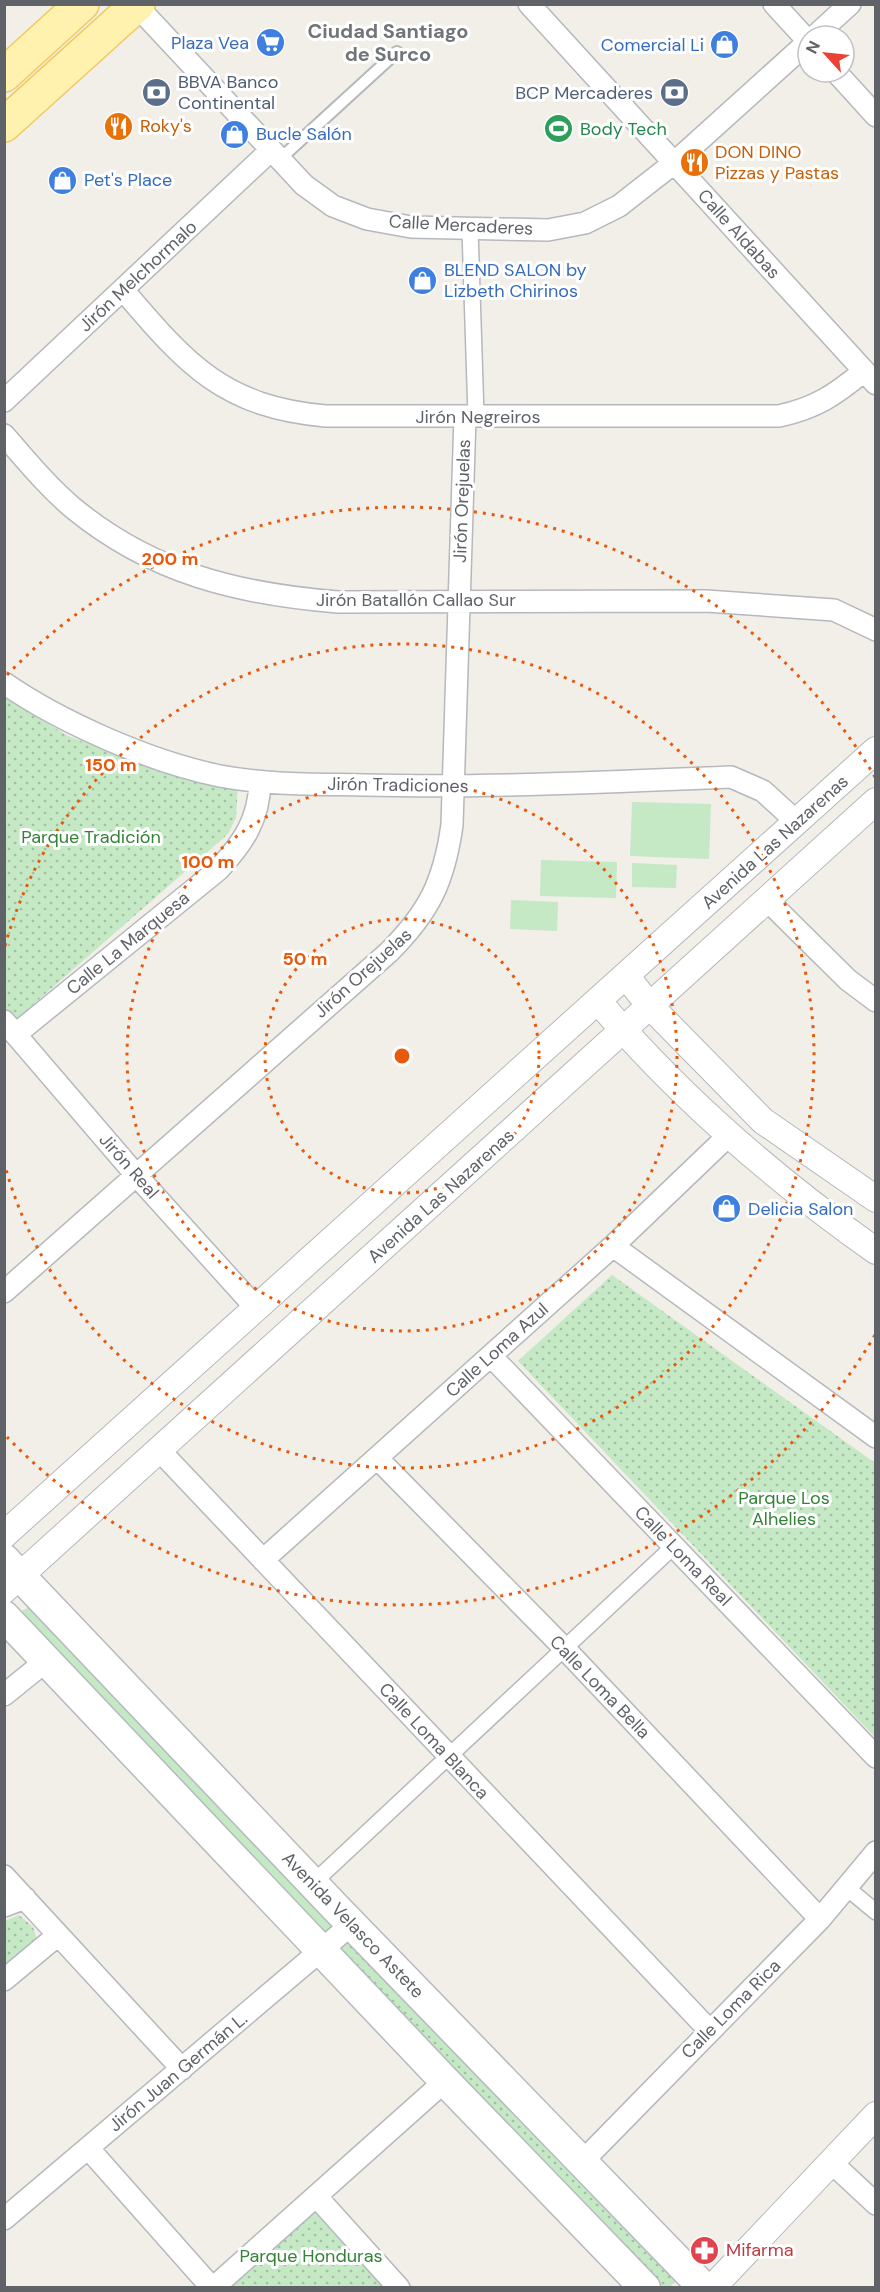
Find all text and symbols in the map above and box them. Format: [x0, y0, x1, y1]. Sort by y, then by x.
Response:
district label: Ciudad Santiago de Surco [308, 18, 468, 67]
north arrow [796, 24, 856, 84]
supermarket icon: Plaza Vea [254, 27, 286, 59]
shop icon: Comercial Li [709, 29, 741, 61]
place label: Plaza Vea [171, 31, 249, 55]
place label: Comercial Li [601, 33, 704, 57]
text: N [801, 37, 825, 57]
place label: BBVA Banco Continental [178, 70, 278, 115]
bank icon: BBVA Banco Continental [141, 76, 173, 108]
bank icon: BCP Mercaderes [658, 77, 690, 109]
place label: BCP Mercaderes [515, 81, 653, 105]
restaurant icon: Roky's [103, 110, 135, 142]
sports icon: Body Tech [543, 113, 575, 145]
place label: Roky's [140, 114, 192, 138]
place label: Body Tech [580, 117, 667, 141]
shop icon: Bucle Salón [219, 118, 251, 150]
place label: Bucle Salón [256, 122, 352, 146]
place label: DON DINO Pizzas y Pastas [715, 140, 839, 185]
restaurant icon: DON DINO Pizzas y Pastas [678, 146, 710, 178]
shop icon: Pet's Place [47, 164, 79, 196]
place label: Pet's Place [84, 168, 172, 192]
street label: Calle Aldabas [692, 184, 786, 284]
street label: Calle Mercaderes [388, 209, 534, 241]
street label: Jirón Melchormalo [74, 215, 202, 337]
place label: BLEND SALON by Lizbeth Chirinos [444, 258, 587, 303]
shop icon: BLEND SALON by Lizbeth Chirinos [407, 264, 439, 296]
street label: Jirón Negreiros [416, 405, 541, 429]
street label: Jirón Orejuelas [448, 439, 476, 563]
text: 200 m [142, 547, 198, 571]
street label: Jirón Batallón Callao Sur [316, 588, 516, 612]
text: 150 m [85, 753, 137, 777]
street label: Avenida Las Nazarenas [696, 770, 854, 914]
street label: Jirón Tradiciones [327, 772, 469, 798]
park label: Parque Tradición [21, 825, 161, 849]
text: 100 m [181, 850, 235, 874]
street label: Calle La Marquesa [62, 886, 194, 1000]
street label: Jirón Orejuelas [309, 923, 417, 1023]
text: 50 m [282, 947, 328, 971]
centre of rings [392, 1046, 412, 1066]
street label: Avenida Las Nazarenas [362, 1124, 520, 1268]
street label: Jirón Real [94, 1128, 164, 1204]
shop icon: Delicia Salon [711, 1193, 743, 1225]
place label: Delicia Salon [748, 1197, 853, 1221]
street label: Calle Loma Azul [440, 1297, 554, 1403]
park label: Parque Los Alhelies [738, 1486, 830, 1531]
street label: Calle Loma Real [629, 1501, 737, 1611]
street label: Calle Loma Bella [544, 1630, 656, 1744]
street label: Calle Loma Blanca [374, 1678, 494, 1804]
street label: Avenida Velasco Astete [277, 1847, 429, 2003]
street label: Calle Loma Rica [676, 1954, 786, 2064]
street label: Jirón Juan Germán L. [104, 2007, 252, 2137]
pharmacy icon: Mifarma [689, 2234, 721, 2266]
place label: Mifarma [726, 2238, 794, 2262]
park label: Parque Honduras [239, 2244, 383, 2268]

